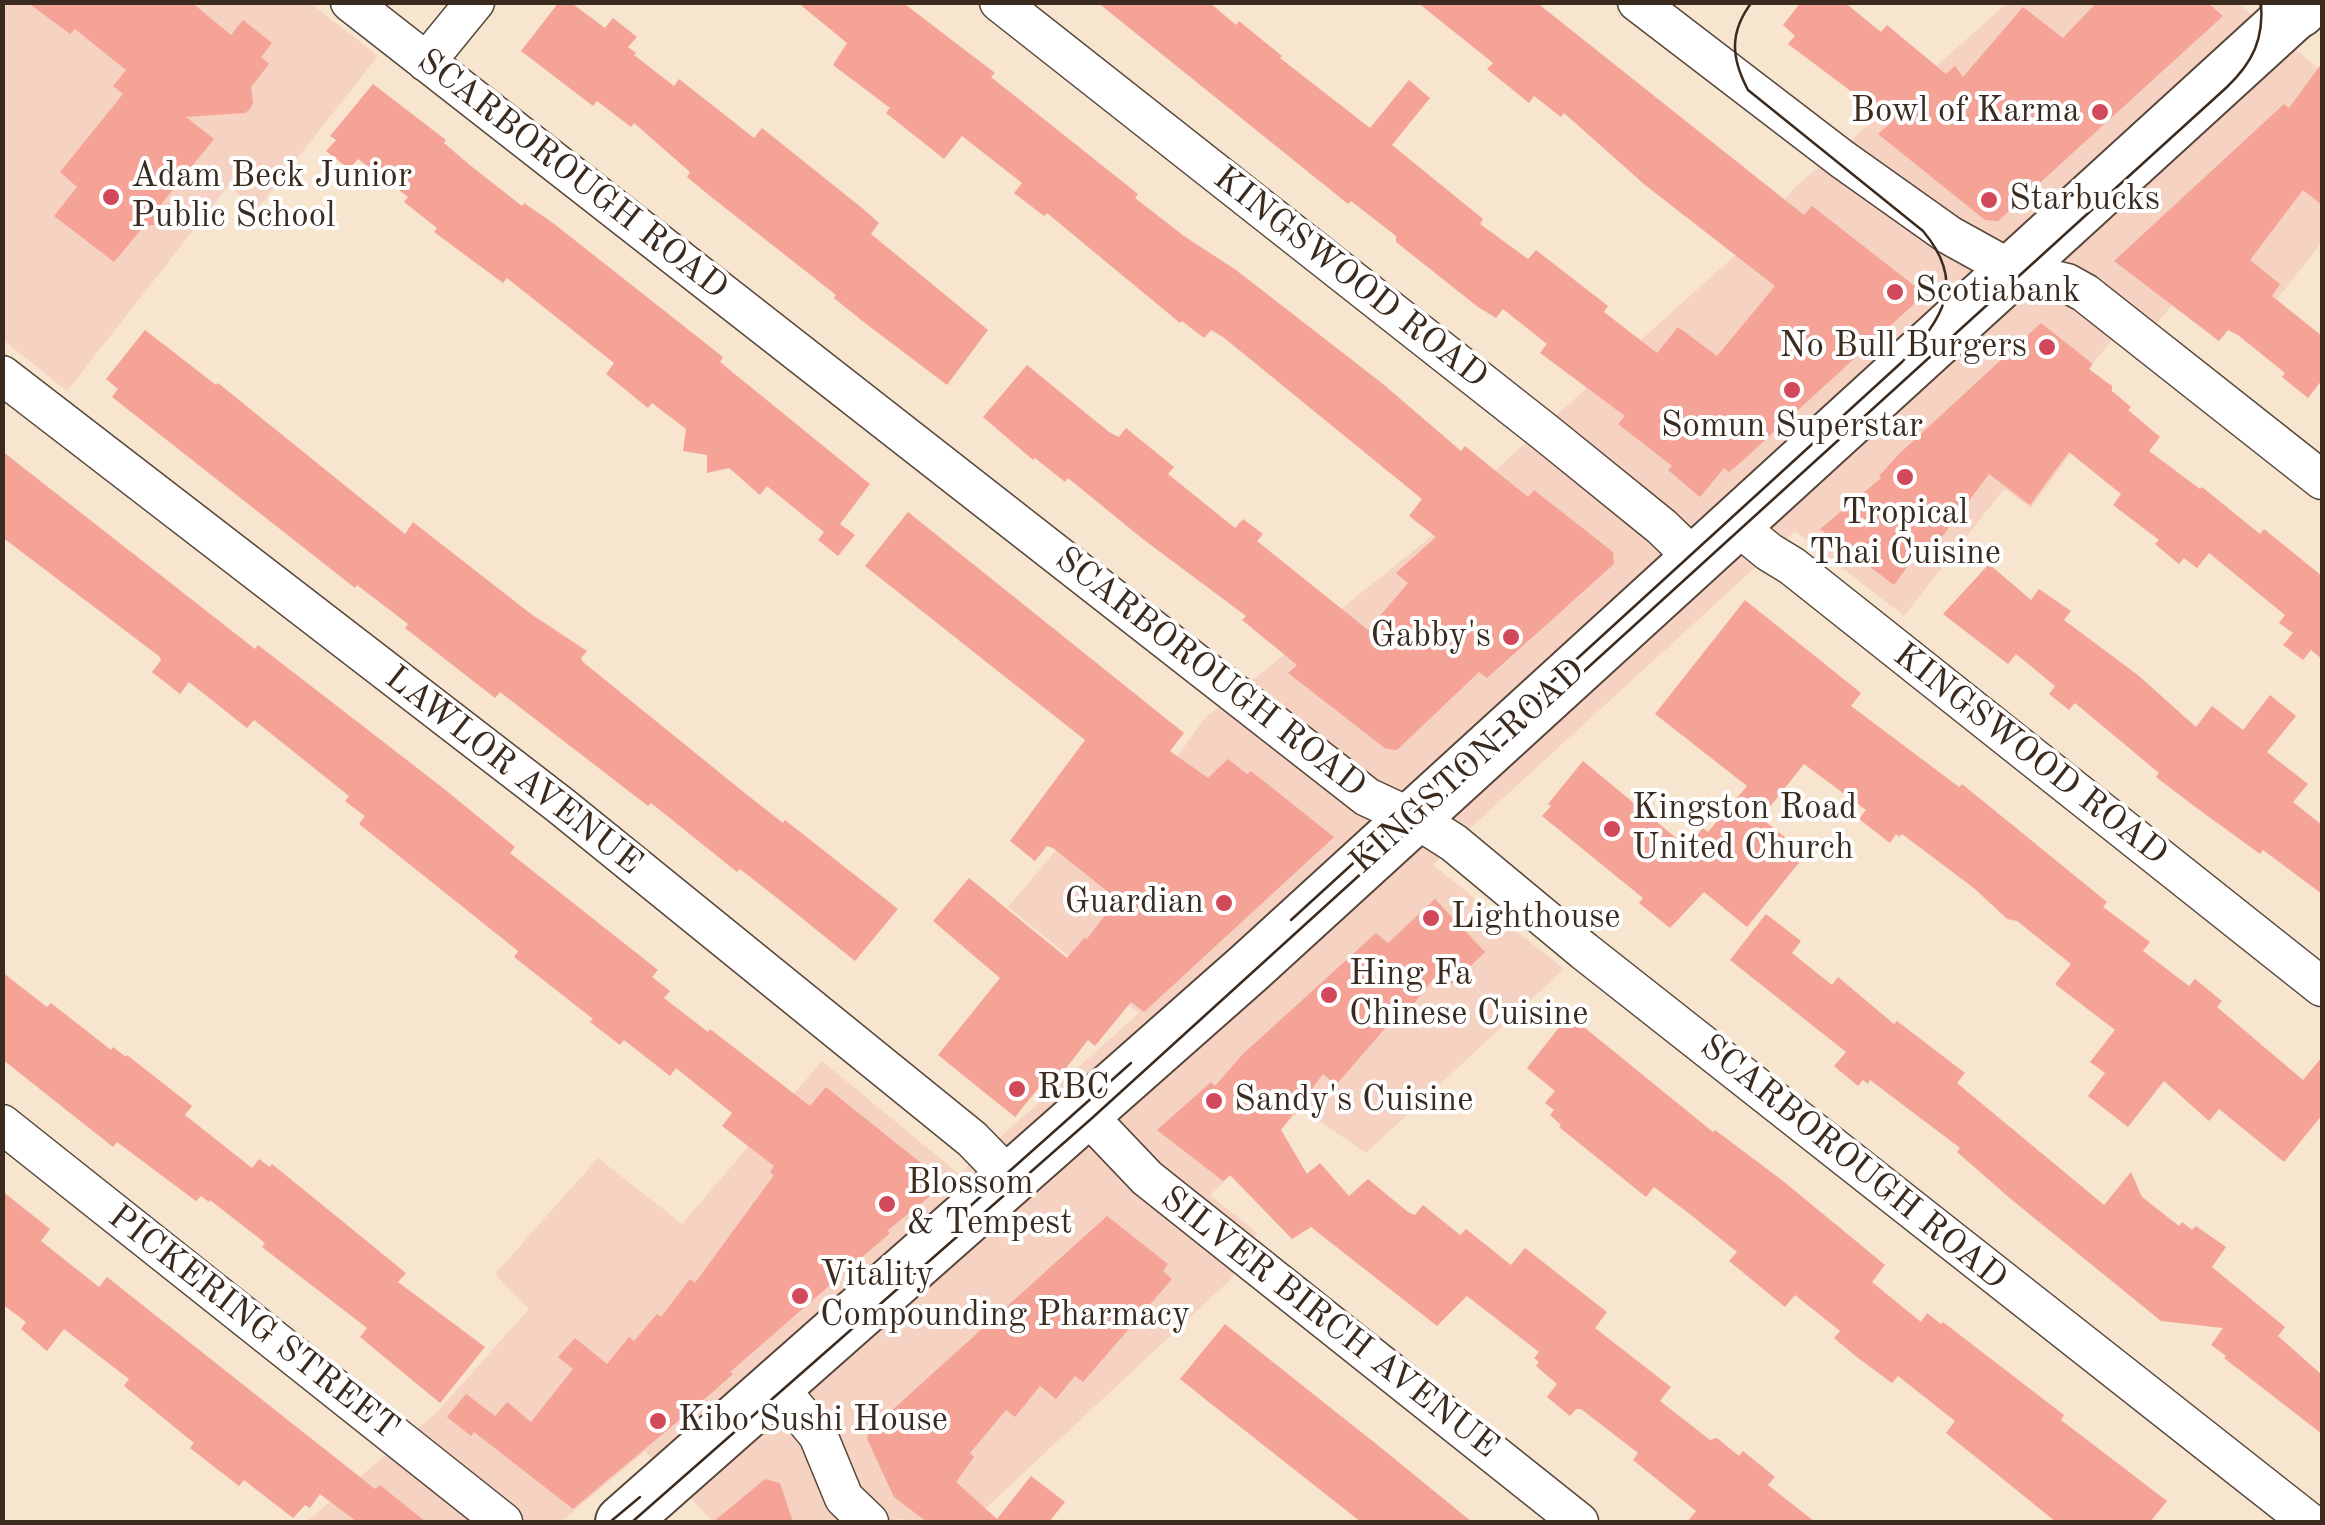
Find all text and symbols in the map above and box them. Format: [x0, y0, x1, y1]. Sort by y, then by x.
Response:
street label: SCARBOROUGH ROAD [408, 41, 736, 309]
place label: Bowl of Karma [1851, 91, 2080, 133]
marker: Bowl of Karma [2089, 101, 2111, 123]
place label: Adam Beck Junior Public School [131, 156, 412, 238]
street label: KINGSWOOD ROAD [1204, 158, 1496, 398]
place label: Starbucks [2009, 179, 2160, 221]
marker: Adam Beck Junior Public School [100, 186, 122, 208]
marker: Starbucks [1978, 189, 2000, 211]
place label: Scotiabank [1915, 271, 2081, 313]
marker: Scotiabank [1884, 281, 1906, 303]
place label: No Bull Burgers [1780, 326, 2027, 368]
marker: No Bull Burgers [2036, 336, 2058, 358]
marker: Somun Superstar [1781, 379, 1803, 401]
place label: Somun Superstar [1661, 406, 1923, 448]
marker: Tropical Thai Cuisine [1894, 466, 1916, 488]
place label: Tropical Thai Cuisine [1809, 493, 2001, 575]
street label: SCARBOROUGH ROAD [1046, 539, 1374, 807]
place label: Gabby's [1371, 616, 1491, 658]
marker: Gabby's [1500, 626, 1522, 648]
street label: KINGSWOOD ROAD [1884, 635, 2176, 875]
street label: KINGSTON ROAD [1342, 650, 1594, 884]
street label: LAWLOR AVENUE [376, 657, 650, 885]
place label: Kingston Road United Church [1632, 788, 1857, 870]
marker: Kingston Road United Church [1601, 818, 1623, 840]
place label: Guardian [1065, 882, 1204, 924]
marker: Guardian [1213, 892, 1235, 914]
place label: Lighthouse [1451, 897, 1620, 939]
marker: Lighthouse [1420, 907, 1442, 929]
place label: Hing Fa Chinese Cuisine [1349, 954, 1588, 1036]
marker: Hing Fa Chinese Cuisine [1318, 984, 1340, 1006]
street label: SCARBOROUGH ROAD [1691, 1026, 2015, 1300]
place label: RBC [1037, 1068, 1110, 1110]
marker: RBC [1006, 1078, 1028, 1100]
place label: Sandy's Cuisine [1234, 1080, 1473, 1122]
marker: Sandy's Cuisine [1203, 1090, 1225, 1112]
place label: Blossom & Tempest [907, 1163, 1072, 1245]
street label: SILVER BIRCH AVENUE [1152, 1178, 1506, 1468]
marker: Blossom & Tempest [876, 1193, 898, 1215]
street label: PICKERING STREET [99, 1196, 407, 1450]
place label: Vitality Compounding Pharmacy [820, 1255, 1190, 1337]
marker: Vitality Compounding Pharmacy [789, 1285, 811, 1307]
place label: Kibo Sushi House [678, 1400, 948, 1442]
marker: Kibo Sushi House [647, 1410, 669, 1432]

